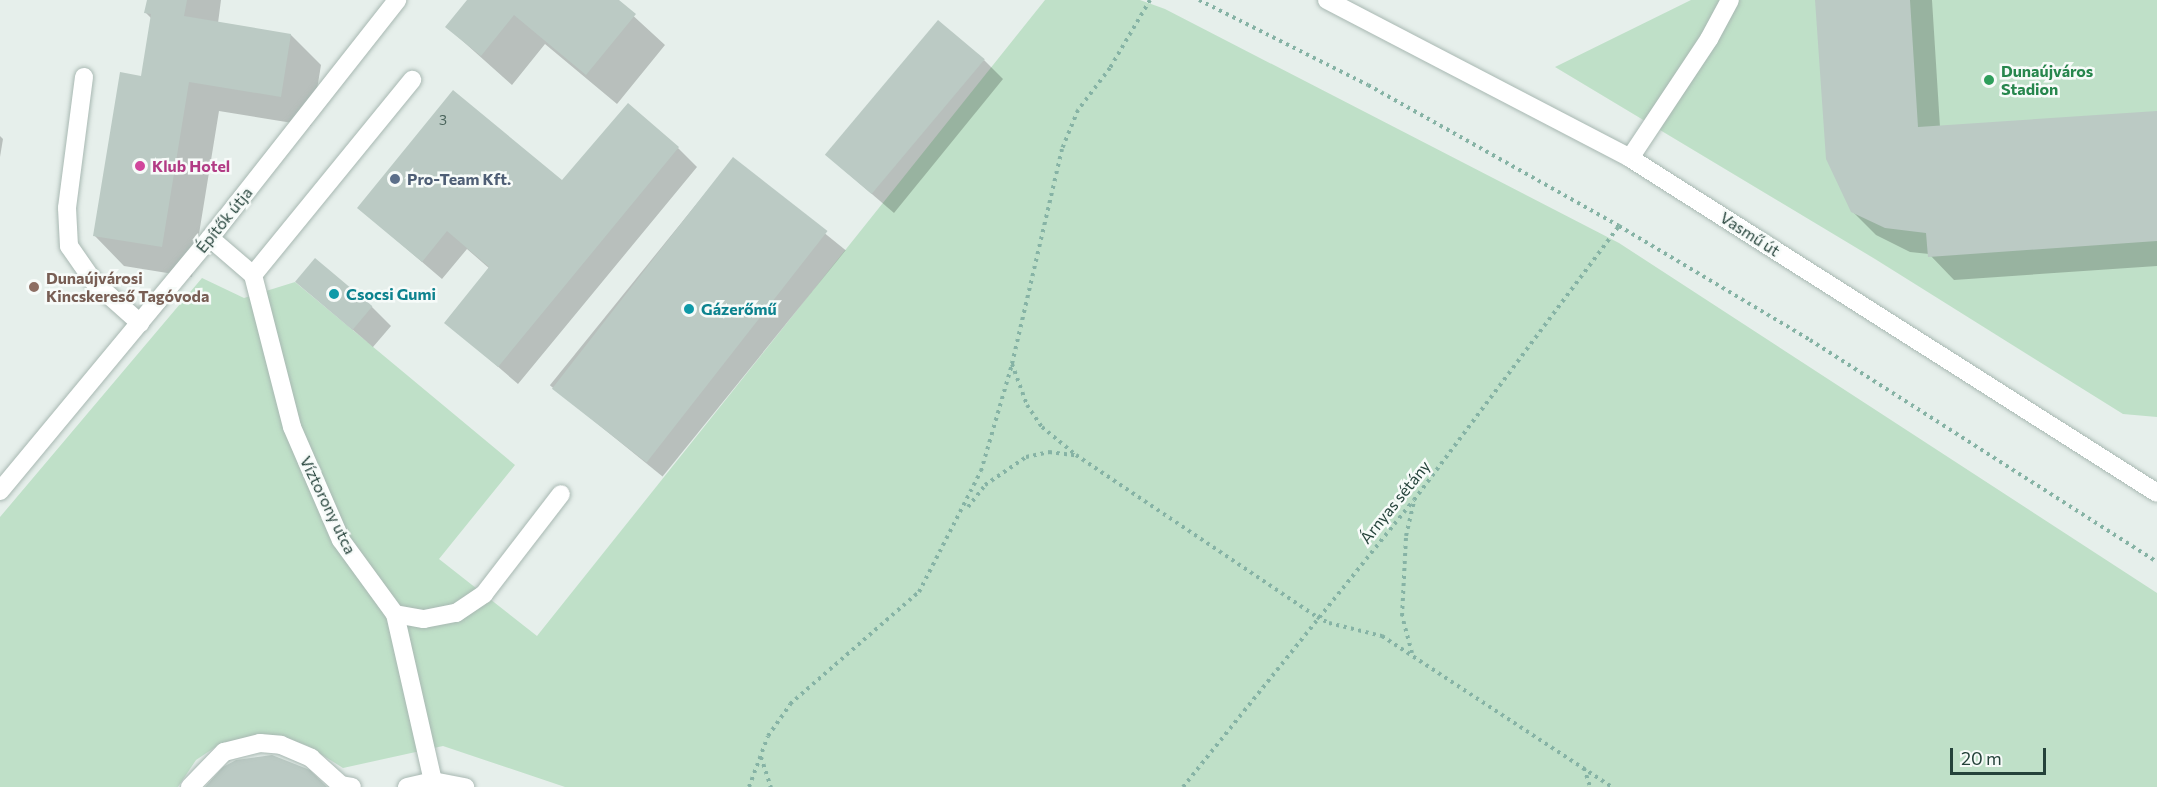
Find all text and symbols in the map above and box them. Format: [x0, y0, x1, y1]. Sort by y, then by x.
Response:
place label: Dunaújváros Stadion [2001, 61, 2093, 99]
marker: Dunaújváros Stadion [1982, 73, 1996, 87]
house number: 3 [439, 112, 447, 128]
place label: Klub Hotel [152, 156, 230, 176]
marker: Klub Hotel [133, 159, 147, 173]
place label: Pro-Team Kft. [407, 169, 511, 189]
marker: Pro-Team Kft. [388, 172, 402, 186]
street label: Építők útja [192, 183, 256, 257]
street label: Vasmű út [1717, 208, 1783, 260]
place label: Dunaújvárosi Kincskereső Tagóvoda [46, 268, 209, 306]
marker: Dunaújvárosi Kincskereső Tagóvoda [27, 280, 41, 294]
place label: Csocsi Gumi [346, 284, 436, 304]
marker: Csocsi Gumi [327, 287, 341, 301]
place label: Gázerőmű [701, 299, 777, 319]
marker: Gázerőmű [682, 302, 696, 316]
street label: Víztorony utca [296, 453, 360, 557]
street label: Árnyas sétány [1356, 457, 1434, 547]
scale bar [1953, 736, 2049, 774]
text: 20 m [1961, 747, 2002, 769]

